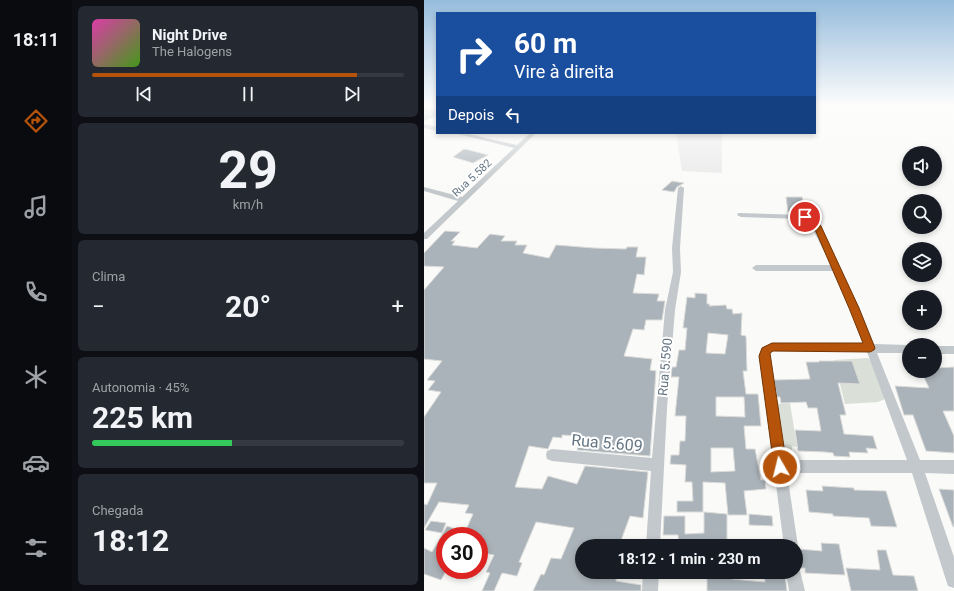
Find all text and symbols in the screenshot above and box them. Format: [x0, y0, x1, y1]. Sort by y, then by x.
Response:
text: Night Drive [152, 26, 227, 44]
text: 60 m [514, 27, 577, 60]
icon: right [448, 28, 500, 80]
text: 18:11 [13, 29, 59, 50]
text: The Halogens [152, 44, 232, 59]
text: Vire à direita [514, 61, 614, 82]
icon: previous [133, 83, 155, 105]
icon: pause [237, 83, 259, 105]
icon: next [341, 83, 363, 105]
icon: left [502, 104, 524, 126]
text: Depois [448, 106, 494, 124]
icon: directions [22, 107, 50, 135]
text: 29 [218, 140, 278, 201]
map controls [902, 146, 942, 378]
button: sound [902, 146, 942, 186]
street label: Rua 5.582 [450, 156, 494, 200]
icon: music [22, 193, 50, 221]
button: search [902, 194, 942, 234]
text: km/h [233, 197, 263, 212]
pin [788, 200, 822, 234]
icon: arrive [794, 206, 816, 228]
button: layers [902, 242, 942, 282]
text: Clima [92, 269, 125, 284]
icon: phone [22, 278, 50, 306]
text: 20° [225, 289, 271, 324]
button: + [902, 290, 942, 330]
text: − [92, 294, 105, 319]
text: + [392, 294, 404, 319]
street label: Rua 5.590 [655, 337, 675, 397]
button: − [902, 338, 942, 378]
icon: climate [22, 363, 50, 391]
text: Autonomia · 45% [92, 380, 189, 395]
text: 225 km [92, 400, 193, 435]
street label: Rua 5.609 [571, 430, 643, 456]
position arrow [759, 446, 801, 488]
icon: car [22, 449, 50, 477]
text: Chegada [92, 503, 143, 518]
text: 18:12 [92, 523, 169, 558]
speed limit sign: 30 [436, 527, 488, 579]
icon: filters [22, 534, 50, 562]
text: 18:12 · 1 min · 230 m [618, 550, 760, 568]

